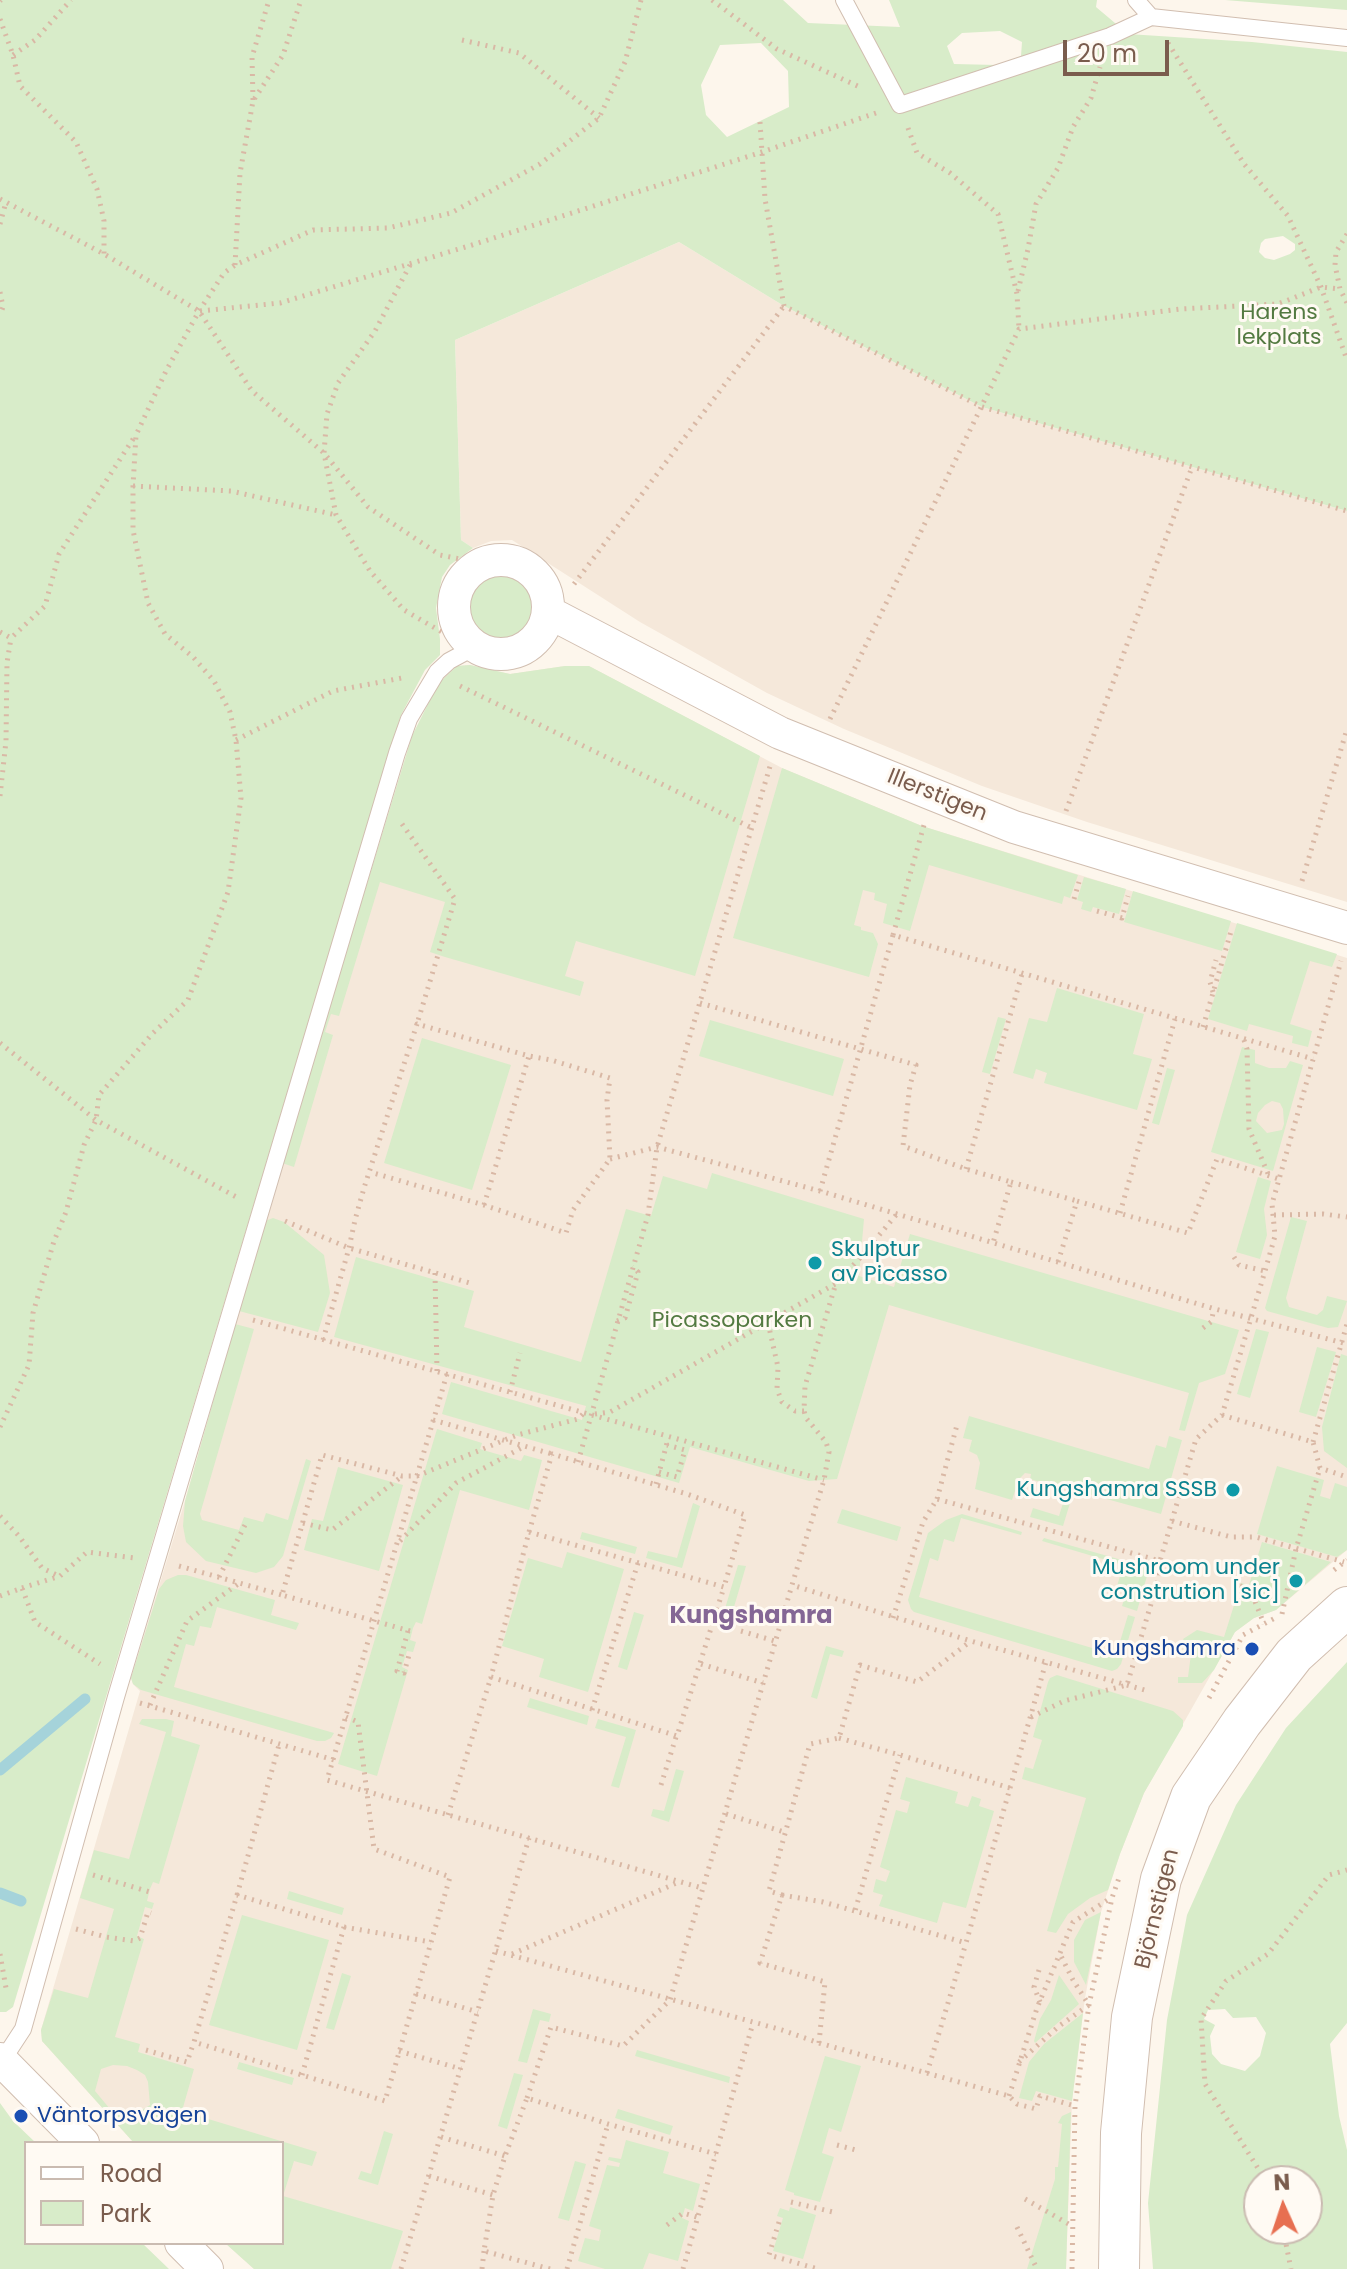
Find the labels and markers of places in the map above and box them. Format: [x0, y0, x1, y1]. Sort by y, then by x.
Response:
place label: Skulptur av Picasso [831, 1237, 948, 1288]
marker: Skulptur av Picasso [806, 1254, 824, 1272]
place label: Kungshamra SSSB [1017, 1477, 1217, 1503]
marker: Kungshamra SSSB [1224, 1481, 1242, 1499]
place label: Mushroom under constrution [sic] [1092, 1555, 1280, 1606]
marker: Mushroom under constrution [sic] [1287, 1572, 1305, 1590]
place label: Kungshamra [1094, 1636, 1236, 1662]
marker: Kungshamra [1243, 1640, 1261, 1658]
place label: Väntorpsvägen [37, 2103, 207, 2129]
marker: Väntorpsvägen [12, 2107, 30, 2125]

